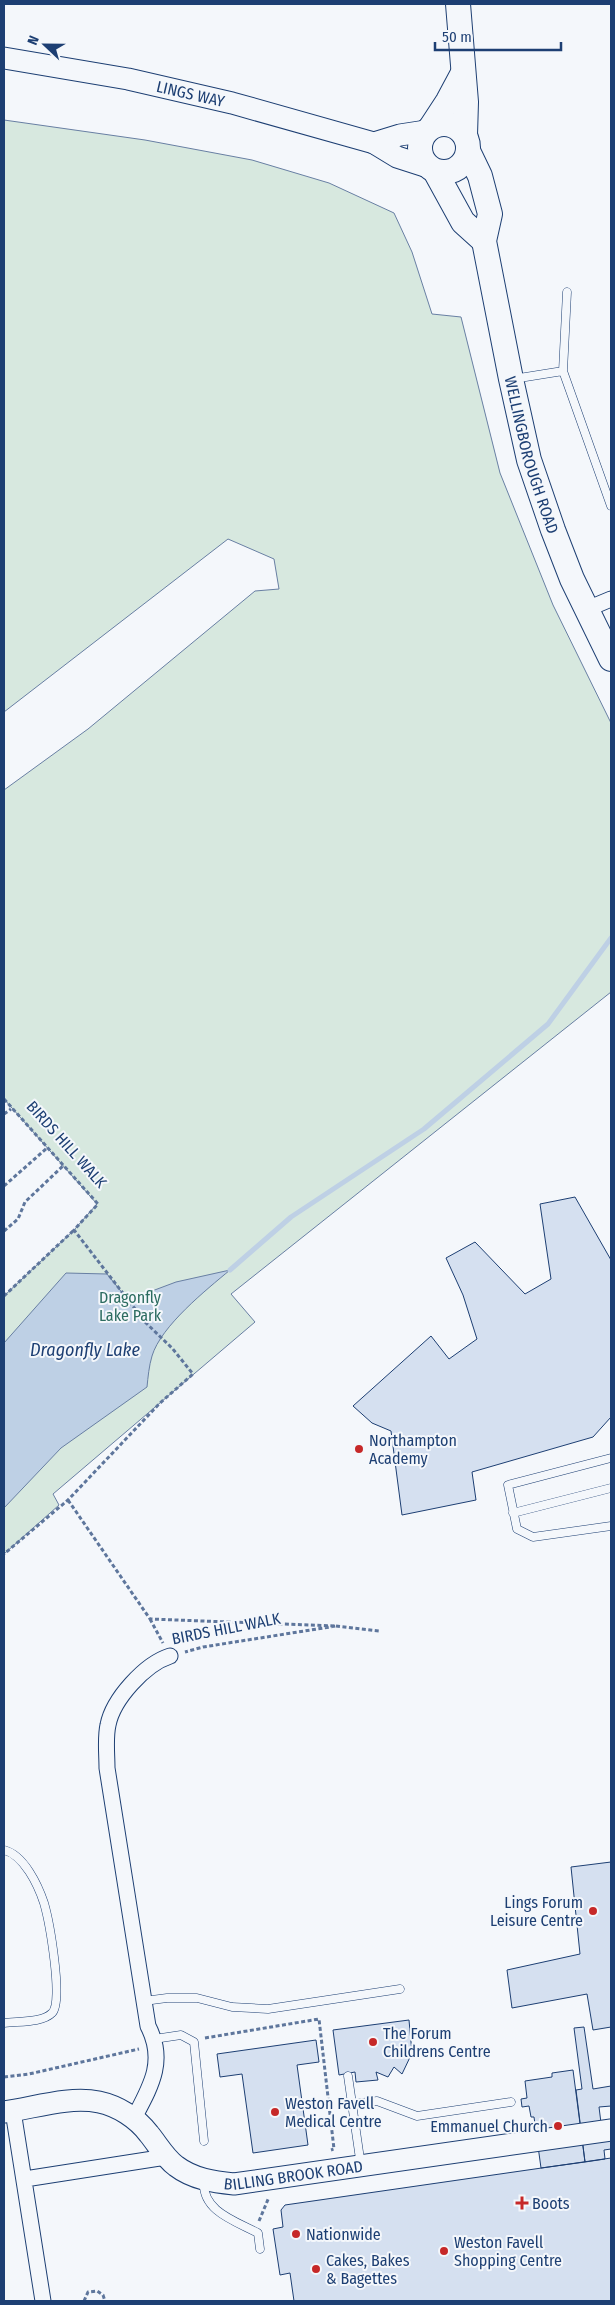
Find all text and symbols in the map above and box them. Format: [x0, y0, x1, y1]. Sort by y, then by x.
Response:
north arrow [20, 20, 70, 70]
scale bar [435, 20, 561, 52]
text: 50 m [442, 28, 472, 46]
text: N [24, 33, 43, 47]
street label: LINGS WAY [154, 77, 226, 111]
street label: WELLINGBOROUGH ROAD [501, 375, 562, 536]
street label: BIRDS HILL WALK [23, 1097, 111, 1192]
park label: Dragonfly Lake Park [99, 1288, 162, 1325]
water label: Dragonfly Lake [30, 1339, 140, 1361]
place label: Northampton Academy [369, 1431, 457, 1468]
marker: Northampton Academy [353, 1443, 365, 1455]
street label: BIRDS HILL WALK [170, 1609, 283, 1648]
place label: Lings Forum Leisure Centre [490, 1893, 583, 1930]
marker: Lings Forum Leisure Centre [587, 1905, 599, 1917]
place label: The Forum Childrens Centre [383, 2024, 491, 2061]
marker: The Forum Childrens Centre [367, 2036, 379, 2048]
place label: Weston Favell Medical Centre [285, 2094, 382, 2131]
marker: Weston Favell Medical Centre [269, 2106, 281, 2118]
place label: Emmanuel Church [430, 2117, 548, 2136]
marker: Emmanuel Church [552, 2120, 564, 2132]
street label: BILLING BROOK ROAD [223, 2157, 364, 2194]
place label: Boots [532, 2194, 570, 2213]
marker: Boots [516, 2197, 528, 2209]
place label: Nationwide [306, 2225, 381, 2244]
marker: Nationwide [290, 2228, 302, 2240]
place label: Weston Favell Shopping Centre [454, 2233, 562, 2270]
marker: Weston Favell Shopping Centre [438, 2245, 450, 2257]
place label: Cakes, Bakes & Bagettes [326, 2251, 410, 2288]
marker: Cakes, Bakes & Bagettes [310, 2263, 322, 2275]

